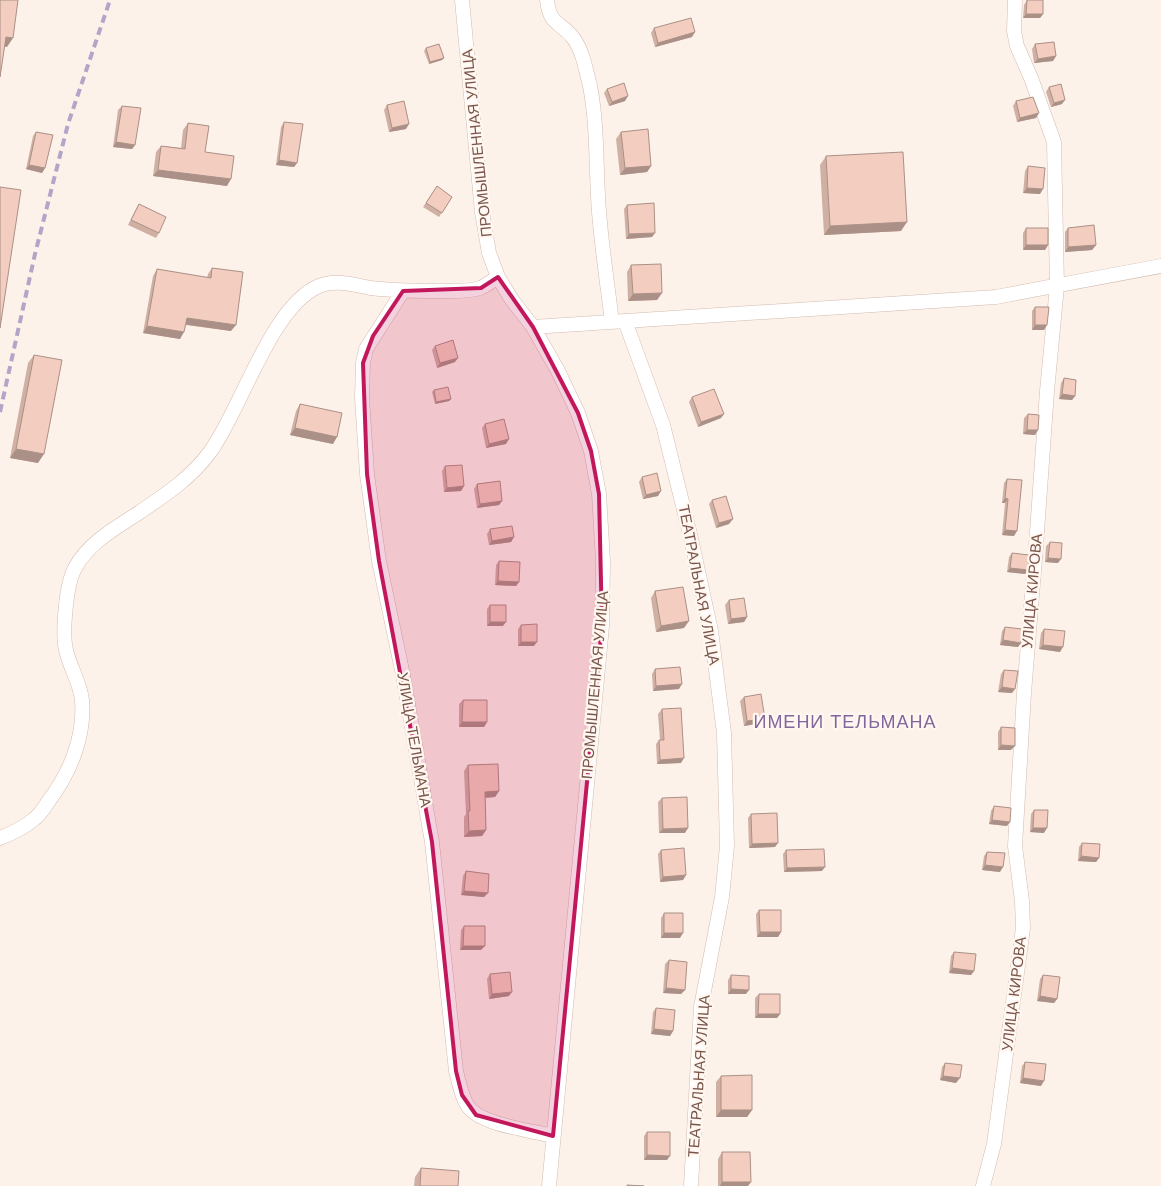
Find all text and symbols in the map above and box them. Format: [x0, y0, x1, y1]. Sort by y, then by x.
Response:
street label: ПРОМЫШЛЕННАЯ УЛИЦА [458, 48, 495, 238]
street label: ТЕАТРАЛЬНАЯ УЛИЦА [676, 503, 723, 666]
street label: УЛИЦА КИРОВА [1018, 533, 1045, 649]
street label: ПРОМЫШЛЕННАЯ УЛИЦА [578, 590, 611, 780]
street label: УЛИЦА ТЕЛЬМАНА [394, 671, 435, 809]
district label: ИМЕНИ ТЕЛЬМАНА [753, 712, 937, 732]
street label: УЛИЦА КИРОВА [998, 936, 1029, 1052]
street label: ТЕАТРАЛЬНАЯ УЛИЦА [684, 994, 713, 1158]

